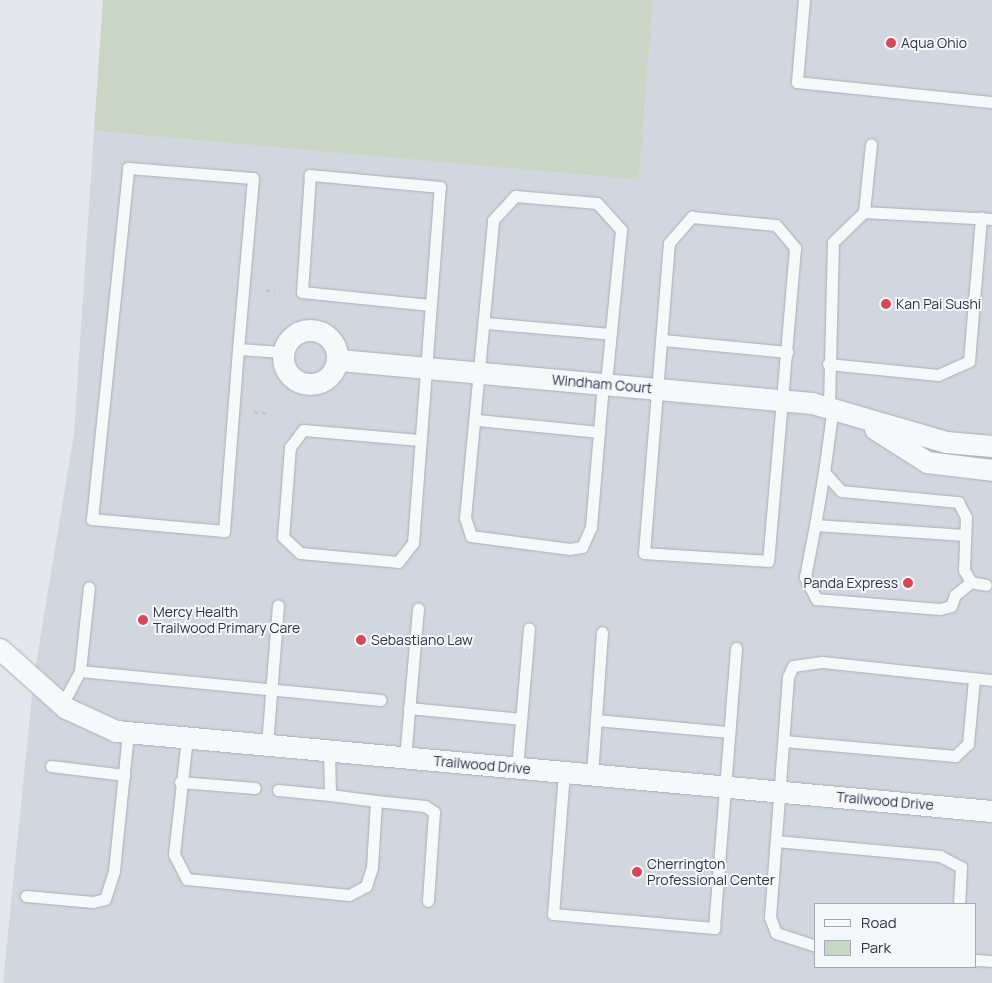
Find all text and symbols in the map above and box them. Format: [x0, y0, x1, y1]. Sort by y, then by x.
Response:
place label: Aqua Ohio [901, 35, 967, 51]
marker: Aqua Ohio [885, 37, 897, 49]
place label: Kan Pai Sushi [896, 296, 981, 312]
marker: Kan Pai Sushi [880, 298, 892, 310]
street label: Windham Court [551, 371, 653, 397]
place label: Panda Express [804, 575, 898, 591]
marker: Panda Express [902, 577, 914, 589]
place label: Mercy Health Trailwood Primary Care [153, 604, 300, 636]
marker: Mercy Health Trailwood Primary Care [137, 614, 149, 626]
place label: Sebastiano Law [371, 632, 473, 648]
marker: Sebastiano Law [355, 634, 367, 646]
street label: Trailwood Drive [433, 752, 531, 778]
street label: Trailwood Drive [836, 788, 934, 814]
place label: Cherrington Professional Center [647, 856, 775, 889]
marker: Cherrington Professional Center [631, 866, 643, 878]
legend [814, 903, 977, 968]
text: Road [861, 912, 897, 933]
text: Park [861, 937, 891, 958]

